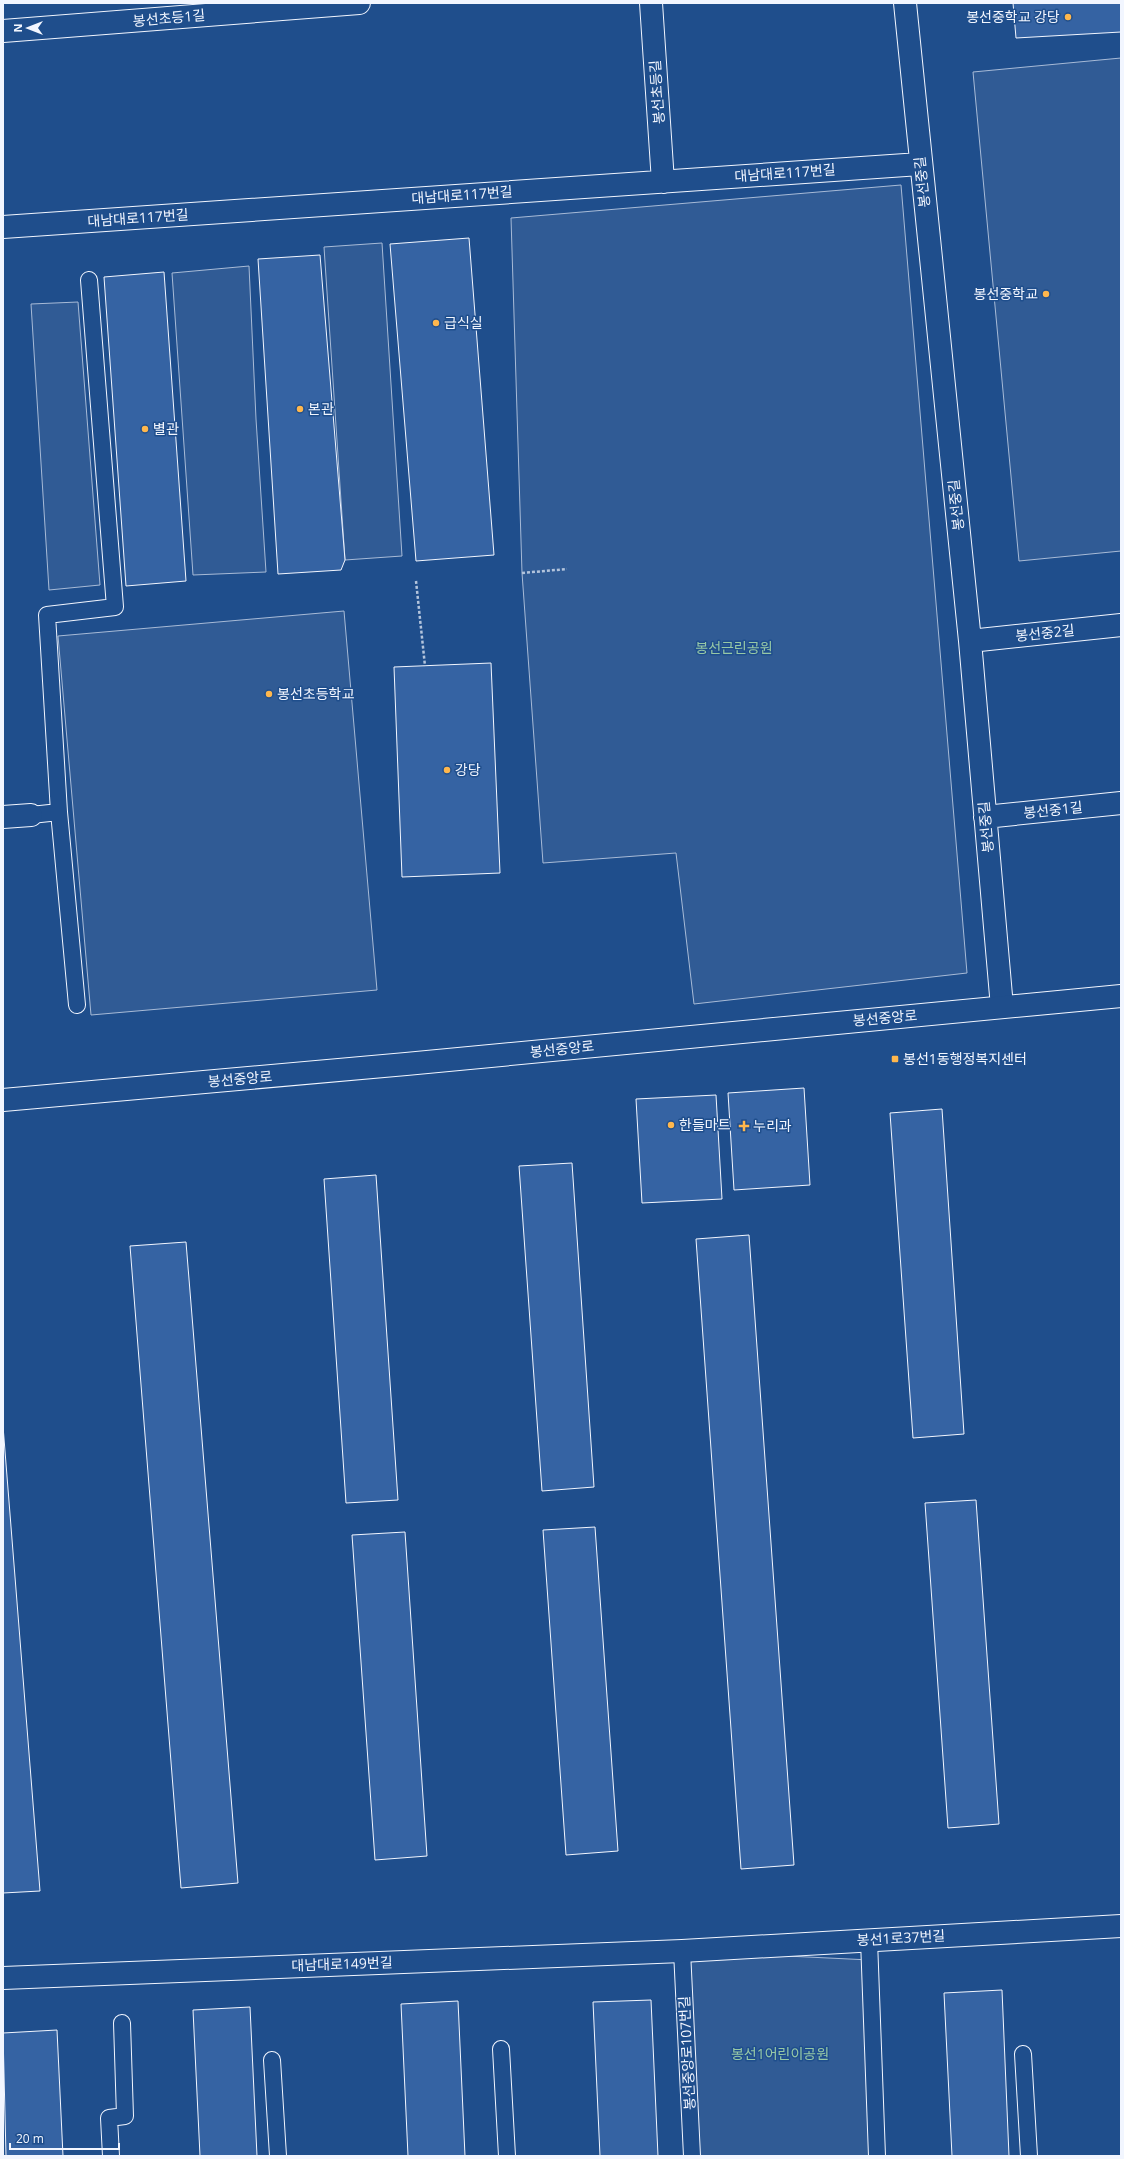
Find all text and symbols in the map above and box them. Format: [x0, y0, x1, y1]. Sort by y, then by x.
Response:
street label: 봉선초등1길 [132, 5, 206, 30]
place label: 봉선중학교 강당 [966, 7, 1060, 26]
north arrow [8, 8, 48, 48]
marker: 봉선중학교 강당 [1063, 12, 1073, 22]
text: N [10, 24, 25, 32]
street label: 봉선초등길 [645, 59, 668, 125]
street label: 봉선중길 [909, 155, 934, 209]
street label: 대남대로117번길 [734, 159, 836, 186]
street label: 대남대로117번길 [411, 181, 513, 208]
street label: 대남대로117번길 [87, 204, 189, 231]
place label: 봉선중학교 [974, 284, 1038, 303]
marker: 봉선중학교 [1041, 289, 1051, 299]
place label: 급식실 [444, 313, 483, 332]
marker: 급식실 [431, 318, 441, 328]
place label: 본관 [308, 399, 334, 418]
marker: 본관 [295, 404, 305, 414]
place label: 별관 [153, 419, 179, 438]
marker: 별관 [140, 424, 150, 434]
street label: 봉선중길 [943, 478, 968, 532]
street label: 봉선중2길 [1014, 620, 1076, 645]
park label: 봉선근린공원 [695, 638, 773, 657]
place label: 봉선초등학교 [277, 684, 354, 703]
marker: 봉선초등학교 [264, 689, 274, 699]
place label: 강당 [455, 760, 481, 779]
marker: 강당 [442, 765, 452, 775]
street label: 봉선중1길 [1022, 797, 1084, 822]
street label: 봉선중길 [974, 801, 997, 854]
street label: 봉선중앙로 [852, 1005, 918, 1030]
street label: 봉선중앙로 [529, 1036, 595, 1061]
place label: 봉선1동행정복지센터 [903, 1049, 1027, 1068]
marker: 봉선1동행정복지센터 [890, 1054, 900, 1064]
street label: 봉선중앙로 [207, 1066, 273, 1091]
place label: 한들마트 [679, 1115, 731, 1134]
place label: 누리과 [753, 1116, 792, 1135]
marker: 한들마트 [666, 1120, 676, 1130]
marker: 누리과 [738, 1120, 750, 1132]
street label: 봉선1로37번길 [856, 1926, 946, 1949]
street label: 대남대로149번길 [291, 1952, 393, 1975]
street label: 봉선중앙로107번길 [674, 1996, 699, 2111]
park label: 봉선1어린이공원 [731, 2044, 829, 2063]
scale bar [10, 2125, 119, 2151]
text: 20 m [16, 2130, 44, 2147]

